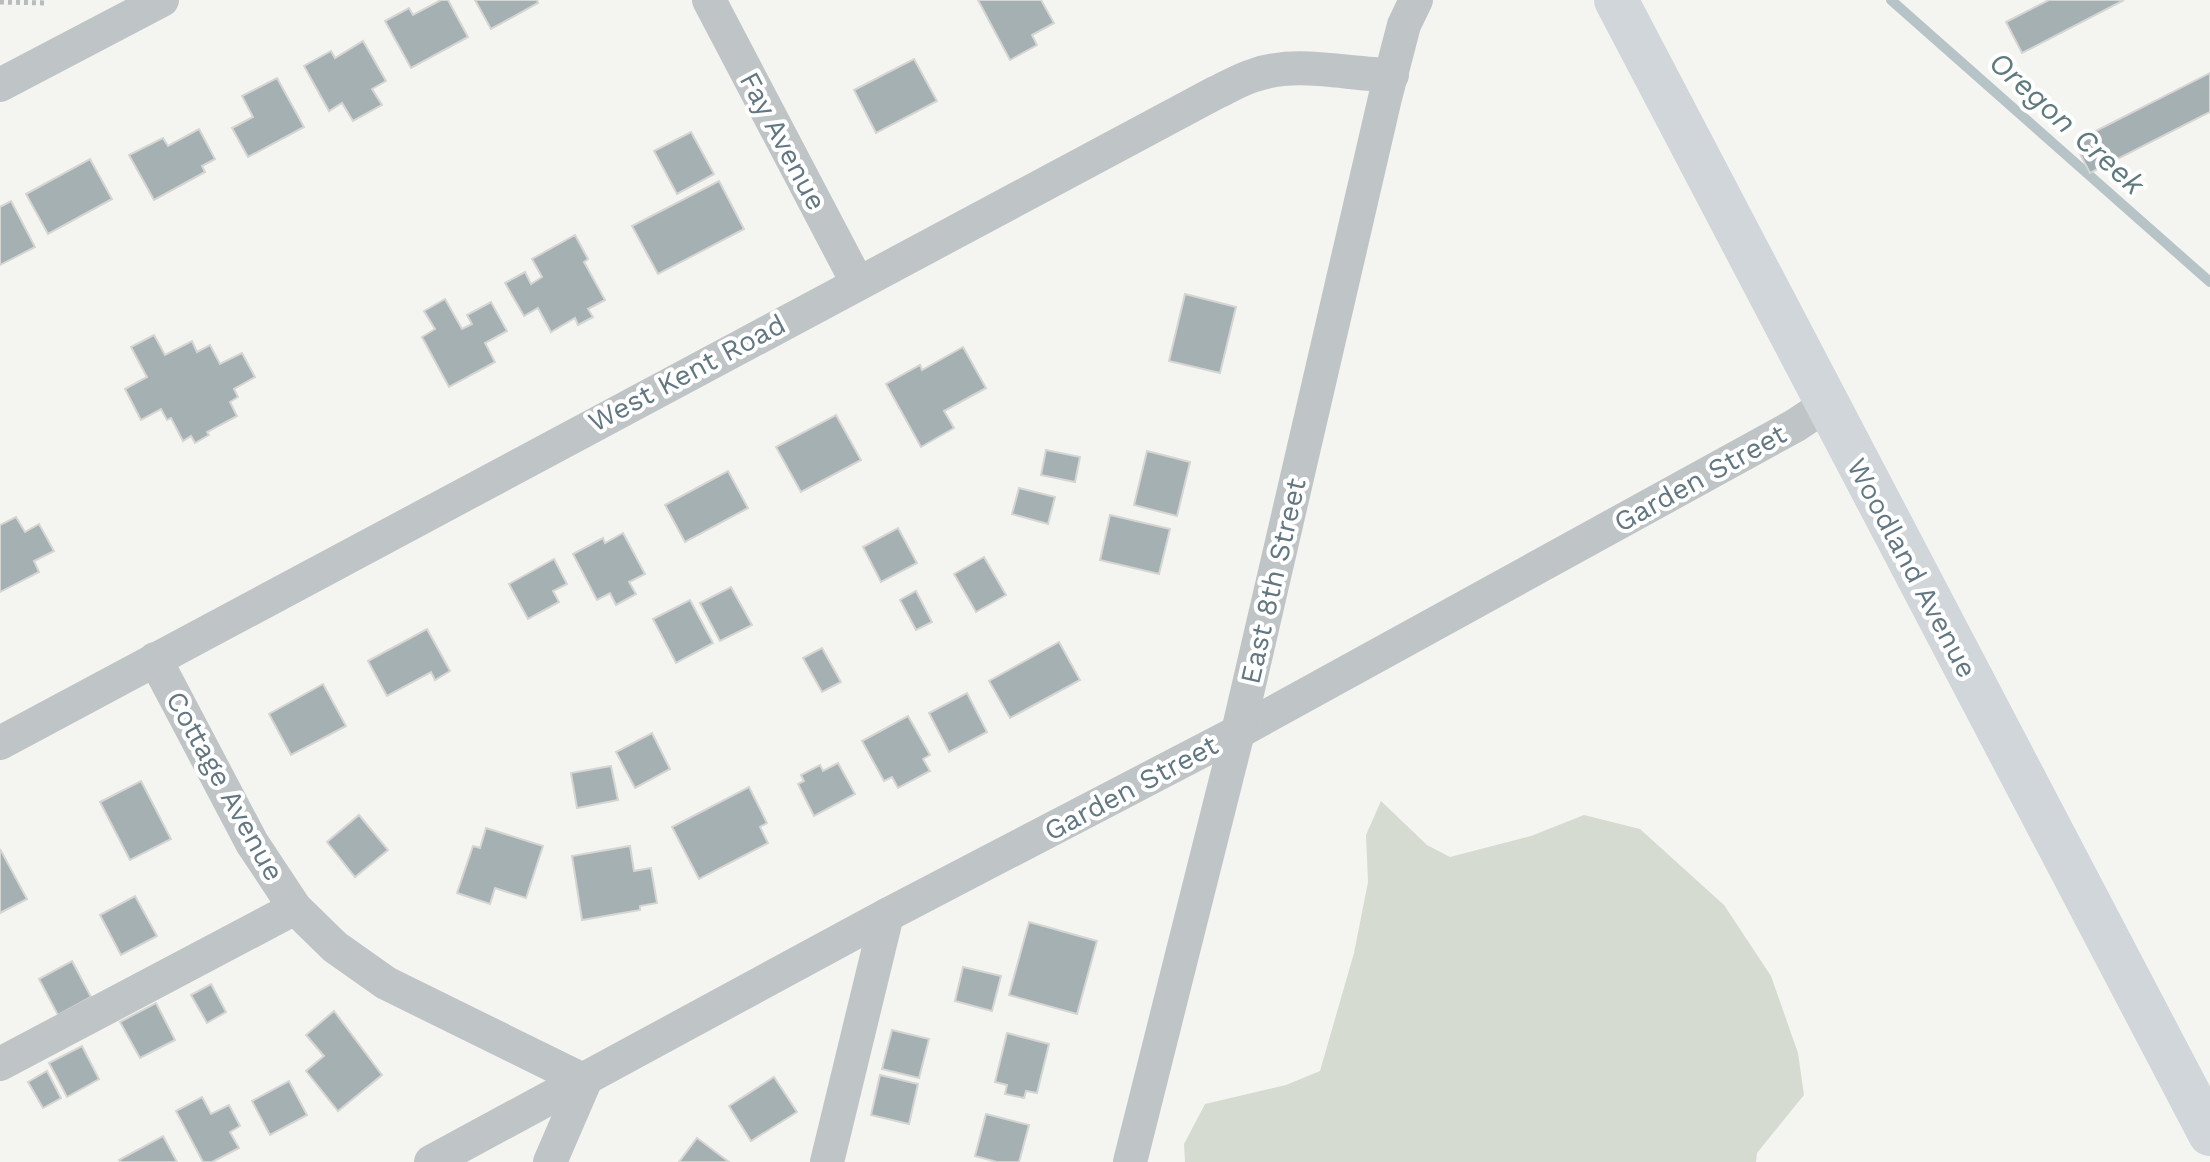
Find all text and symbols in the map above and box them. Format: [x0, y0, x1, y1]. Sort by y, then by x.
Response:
water label: Oregon Creek [1982, 44, 2153, 203]
street label: Fay Avenue [733, 66, 833, 216]
street label: West Kent Road [583, 307, 791, 439]
street label: Garden Street [1608, 417, 1792, 539]
street label: Woodland Avenue [1840, 453, 1984, 683]
street label: East 8th Street [1233, 475, 1313, 687]
street label: Cottage Avenue [159, 685, 291, 887]
street label: Garden Street [1038, 728, 1224, 848]

